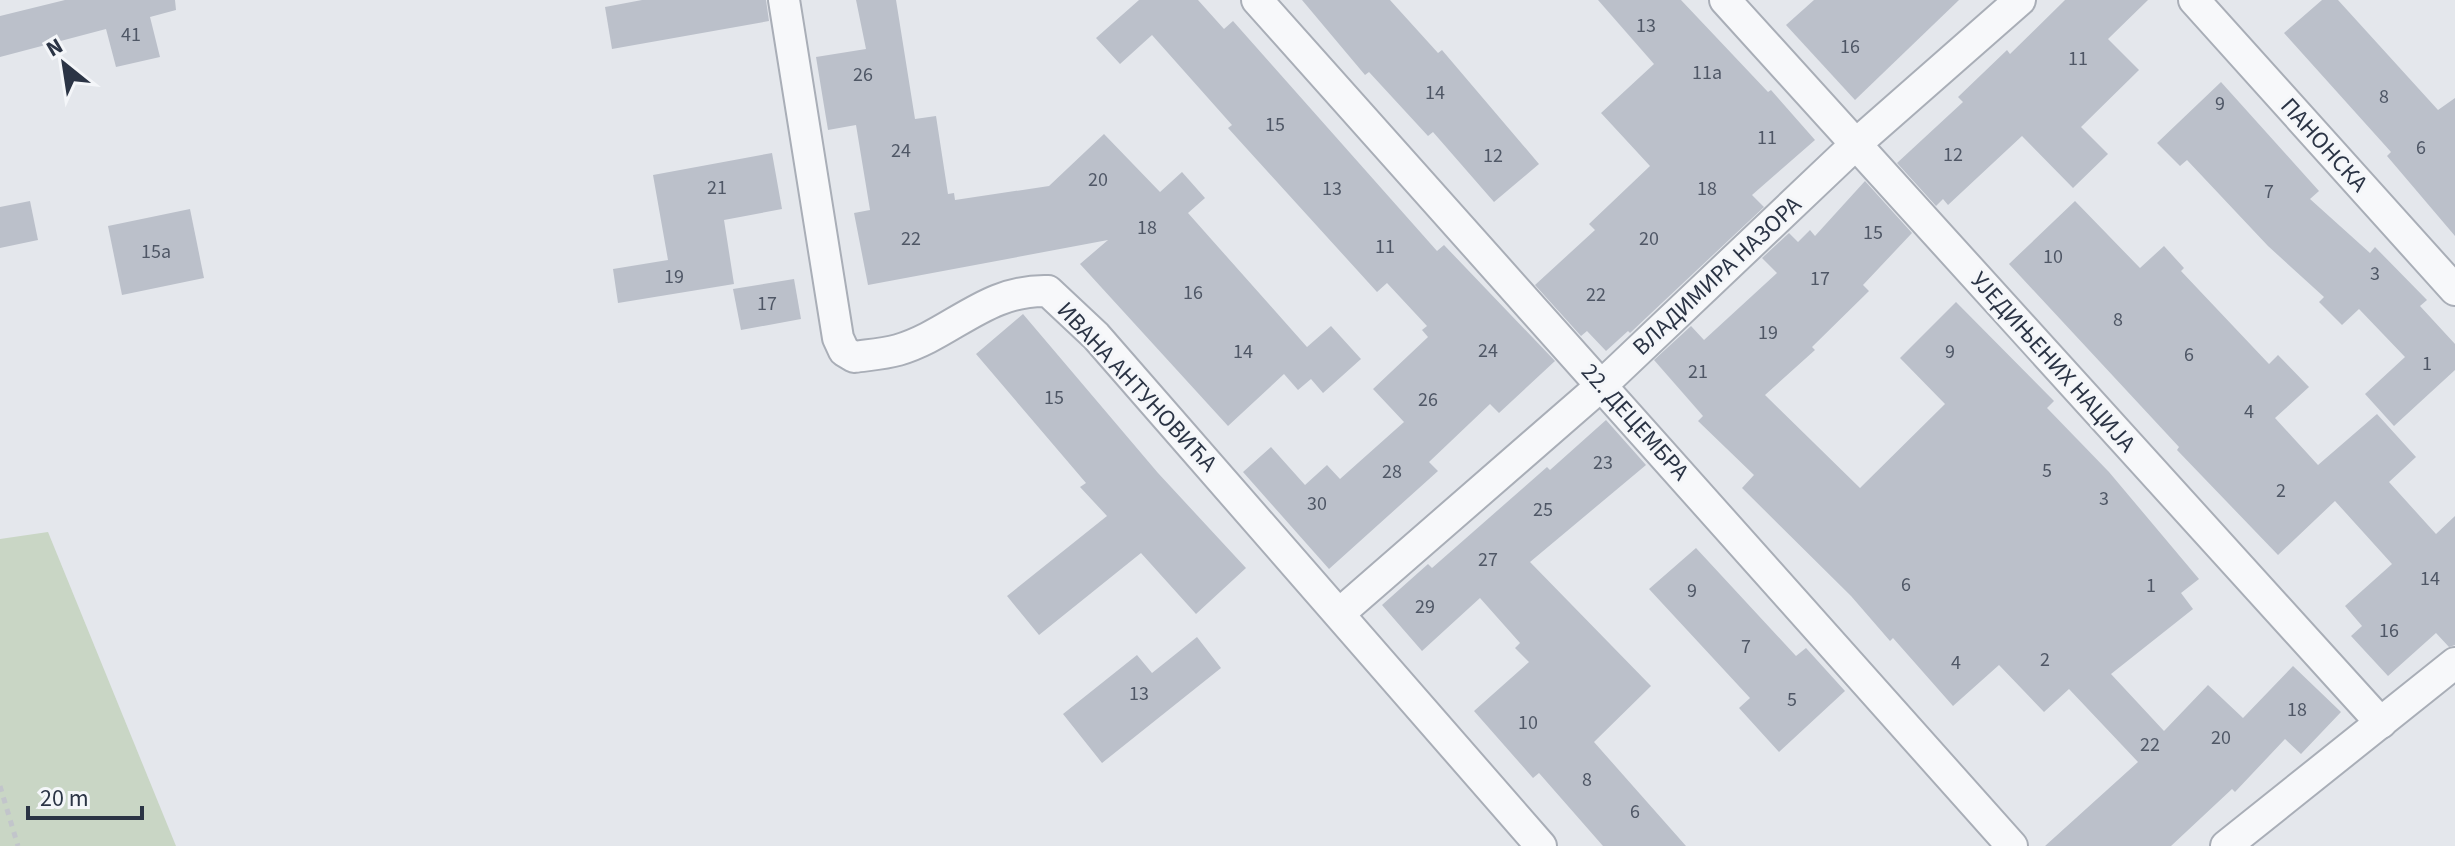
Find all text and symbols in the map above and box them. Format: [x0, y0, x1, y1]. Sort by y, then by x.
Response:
house number: 13 [1636, 12, 1656, 40]
house number: 41 [121, 21, 141, 49]
north arrow [24, 24, 104, 104]
text: N [40, 30, 69, 65]
house number: 16 [1840, 33, 1860, 61]
house number: 11 [2068, 45, 2088, 73]
house number: 11a [1692, 59, 1722, 87]
house number: 26 [853, 61, 873, 89]
house number: 14 [1425, 79, 1445, 107]
house number: 8 [2379, 83, 2389, 111]
house number: 9 [2215, 90, 2225, 118]
street label: ПАНОНСКА [2272, 90, 2376, 200]
house number: 15 [1265, 111, 1285, 139]
house number: 11 [1757, 124, 1777, 152]
house number: 6 [2416, 134, 2426, 162]
house number: 24 [891, 137, 911, 165]
house number: 12 [1943, 141, 1963, 169]
house number: 12 [1483, 142, 1503, 170]
house number: 20 [1088, 166, 1108, 194]
house number: 21 [707, 174, 727, 202]
house number: 13 [1322, 175, 1342, 203]
house number: 18 [1697, 175, 1717, 203]
house number: 7 [2264, 178, 2274, 206]
street label: ВЛАДИМИРА НАЗОРА [1625, 188, 1809, 364]
house number: 18 [1137, 214, 1157, 242]
house number: 15 [1863, 219, 1883, 247]
house number: 22 [901, 225, 921, 253]
house number: 20 [1639, 225, 1659, 253]
house number: 11 [1375, 233, 1395, 261]
house number: 15a [141, 238, 171, 266]
house number: 10 [2043, 243, 2063, 271]
house number: 3 [2370, 260, 2380, 288]
house number: 19 [664, 263, 684, 291]
street label: УЈЕДИЊЕНИХ НАЦИЈА [1962, 264, 2144, 460]
house number: 17 [1810, 265, 1830, 293]
house number: 16 [1183, 279, 1203, 307]
house number: 22 [1586, 281, 1606, 309]
house number: 17 [757, 290, 777, 318]
street label: ИВАНА АНТУНОВИЋА [1049, 294, 1225, 480]
house number: 8 [2113, 306, 2123, 334]
house number: 19 [1758, 319, 1778, 347]
house number: 24 [1478, 337, 1498, 365]
house number: 14 [1233, 338, 1253, 366]
house number: 9 [1945, 338, 1955, 366]
house number: 6 [2184, 341, 2194, 369]
house number: 1 [2422, 350, 2432, 378]
street label: 22. ДЕЦЕМБРА [1573, 356, 1697, 488]
house number: 21 [1688, 358, 1708, 386]
house number: 15 [1044, 384, 1064, 412]
house number: 26 [1418, 386, 1438, 414]
house number: 4 [2244, 398, 2254, 426]
house number: 23 [1593, 449, 1613, 477]
house number: 5 [2042, 457, 2052, 485]
house number: 28 [1382, 458, 1402, 486]
house number: 2 [2276, 477, 2286, 505]
house number: 3 [2099, 485, 2109, 513]
house number: 30 [1307, 490, 1327, 518]
house number: 25 [1533, 496, 1553, 524]
house number: 27 [1478, 546, 1498, 574]
house number: 14 [2420, 565, 2440, 593]
house number: 6 [1901, 571, 1911, 599]
house number: 1 [2146, 572, 2156, 600]
house number: 9 [1687, 577, 1697, 605]
house number: 29 [1415, 593, 1435, 621]
house number: 16 [2379, 617, 2399, 645]
house number: 7 [1741, 633, 1751, 661]
house number: 2 [2040, 646, 2050, 674]
house number: 4 [1951, 649, 1961, 677]
house number: 13 [1129, 680, 1149, 708]
house number: 5 [1787, 686, 1797, 714]
house number: 18 [2287, 696, 2307, 724]
house number: 10 [1518, 709, 1538, 737]
house number: 20 [2211, 724, 2231, 752]
house number: 22 [2140, 731, 2160, 759]
house number: 8 [1582, 766, 1592, 794]
scale bar [28, 770, 142, 820]
text: 20 m [40, 781, 89, 816]
house number: 6 [1630, 798, 1640, 826]

